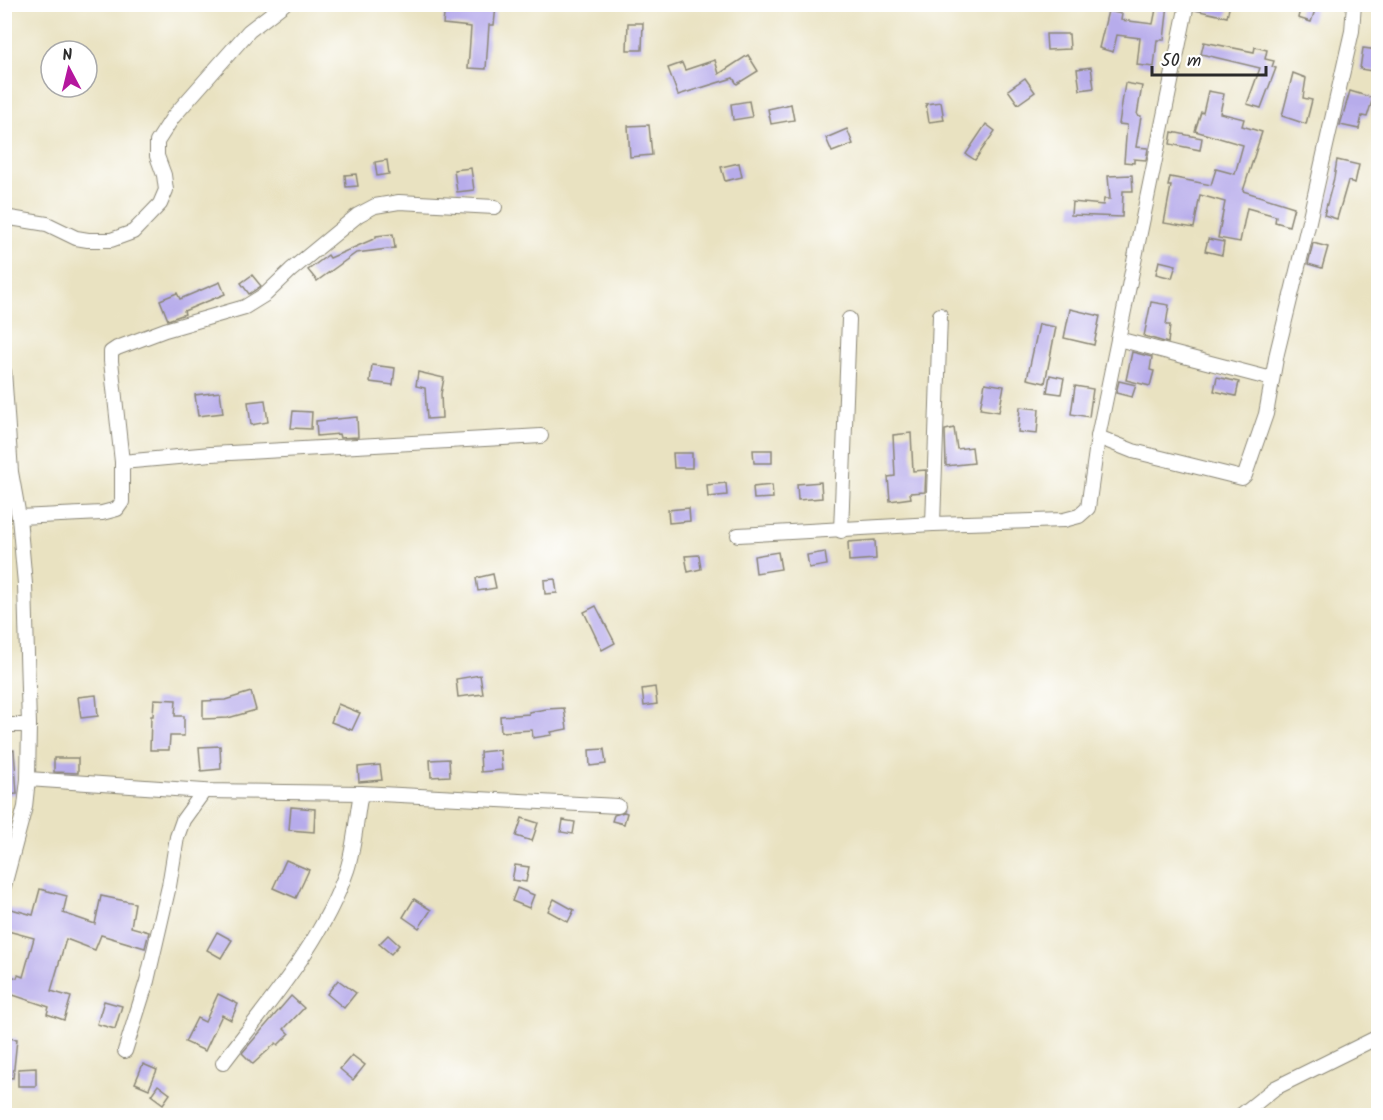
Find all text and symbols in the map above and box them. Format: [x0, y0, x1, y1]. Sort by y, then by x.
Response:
north arrow [39, 39, 99, 99]
scale bar [1152, 39, 1266, 77]
text: N [61, 43, 74, 69]
text: 50 m [1161, 47, 1201, 76]

